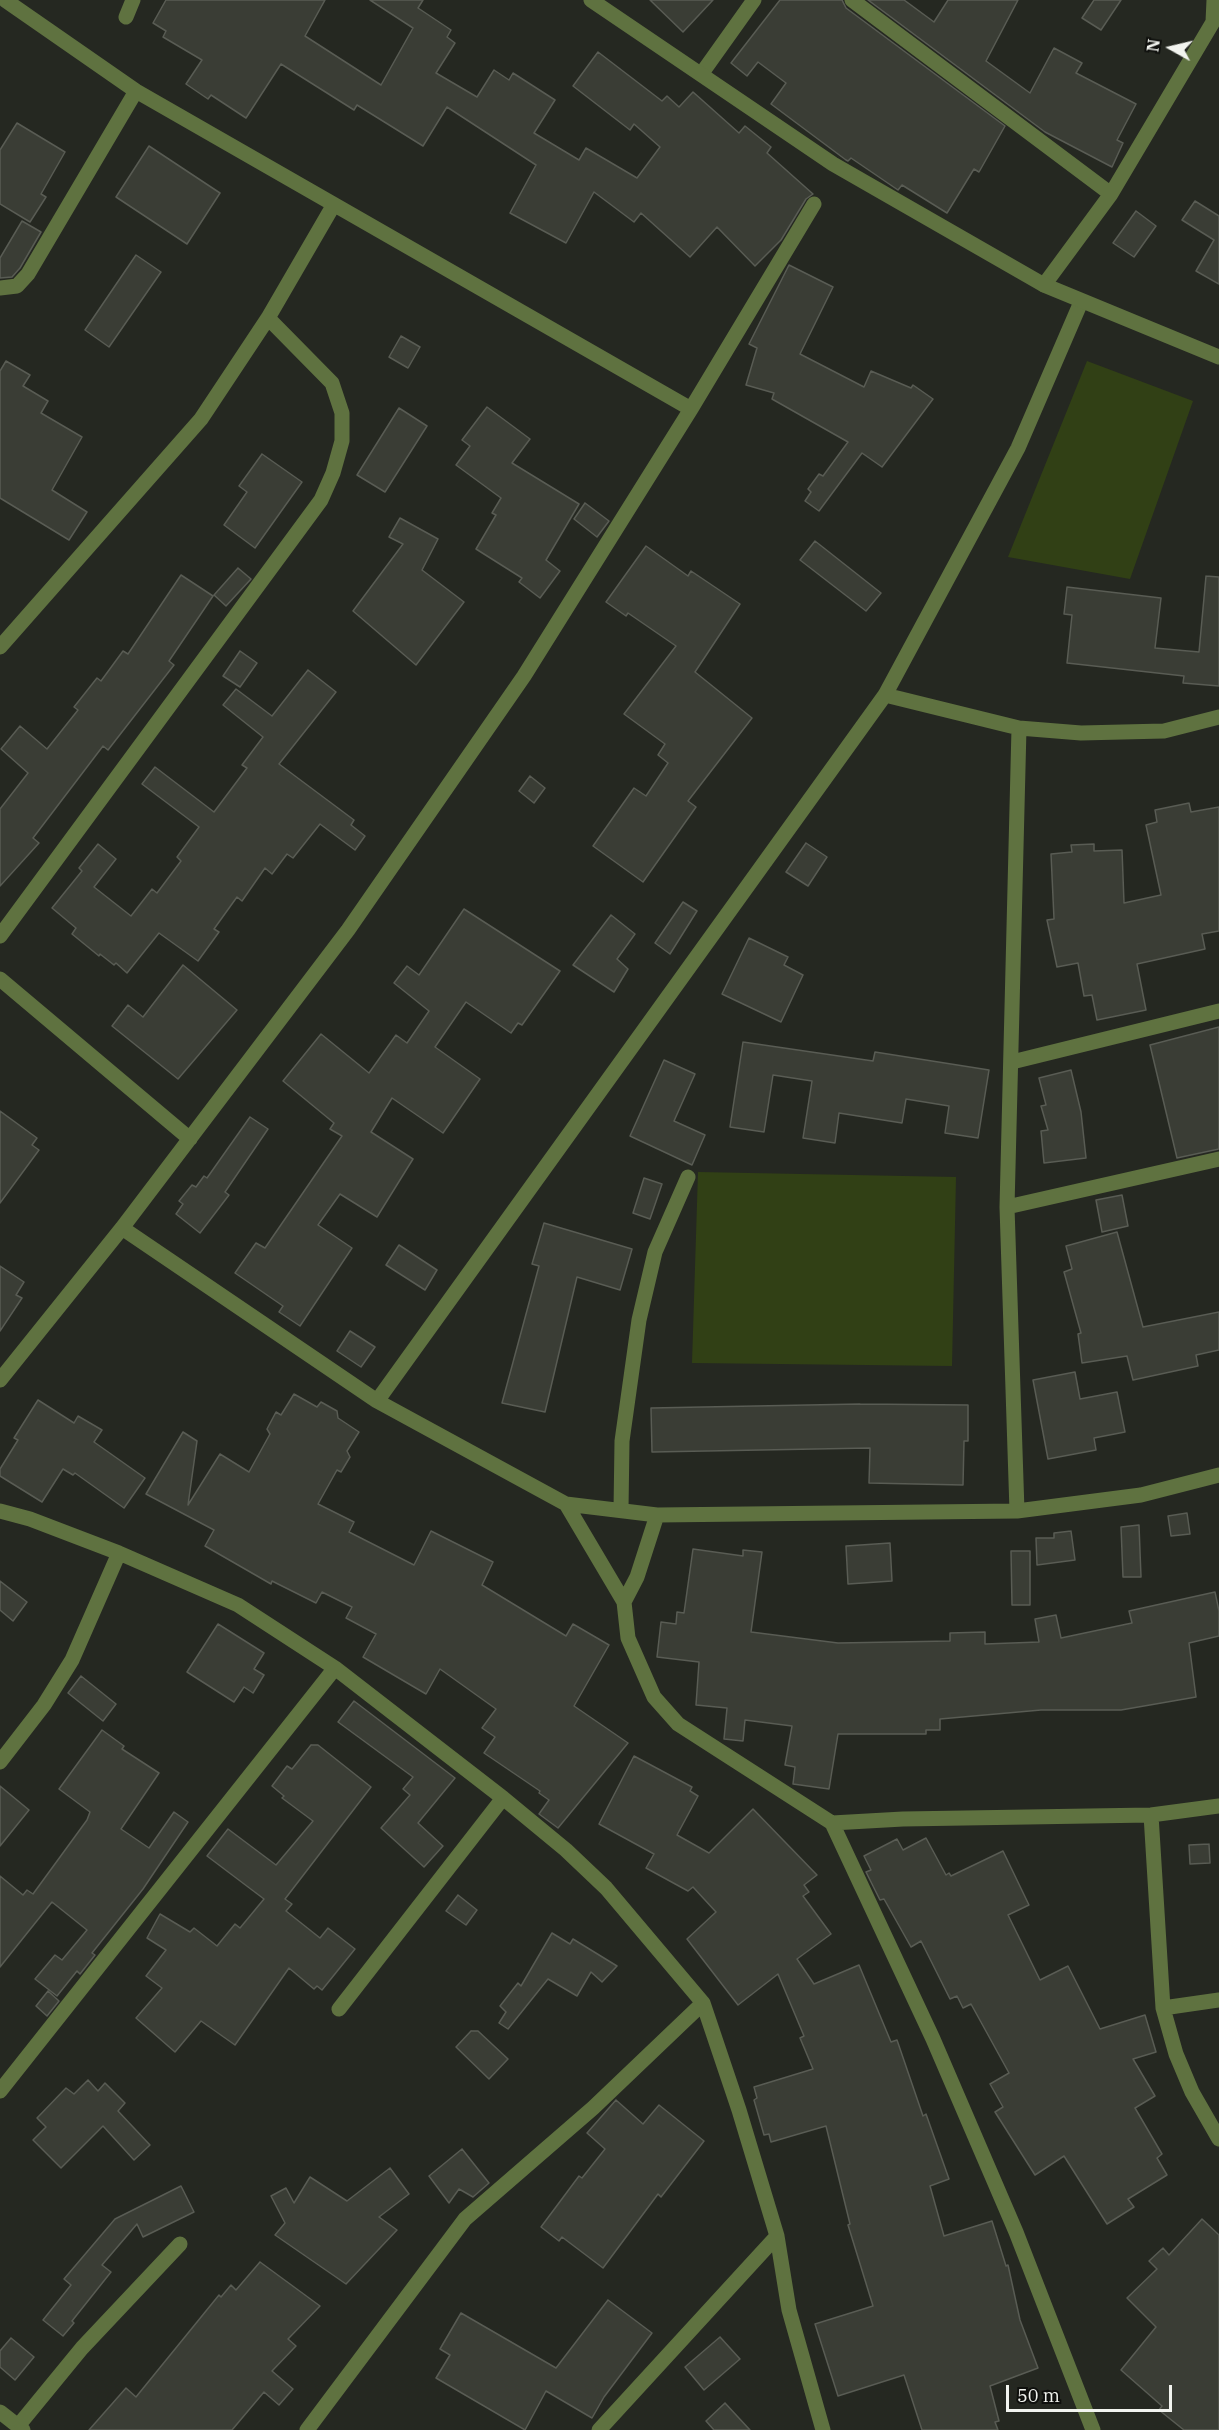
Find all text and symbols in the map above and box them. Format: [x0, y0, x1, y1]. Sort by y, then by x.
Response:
north arrow [1141, 18, 1201, 78]
text: N [1142, 38, 1164, 53]
scale bar [1009, 2373, 1176, 2411]
text: 50 m [1017, 2384, 1060, 2407]

